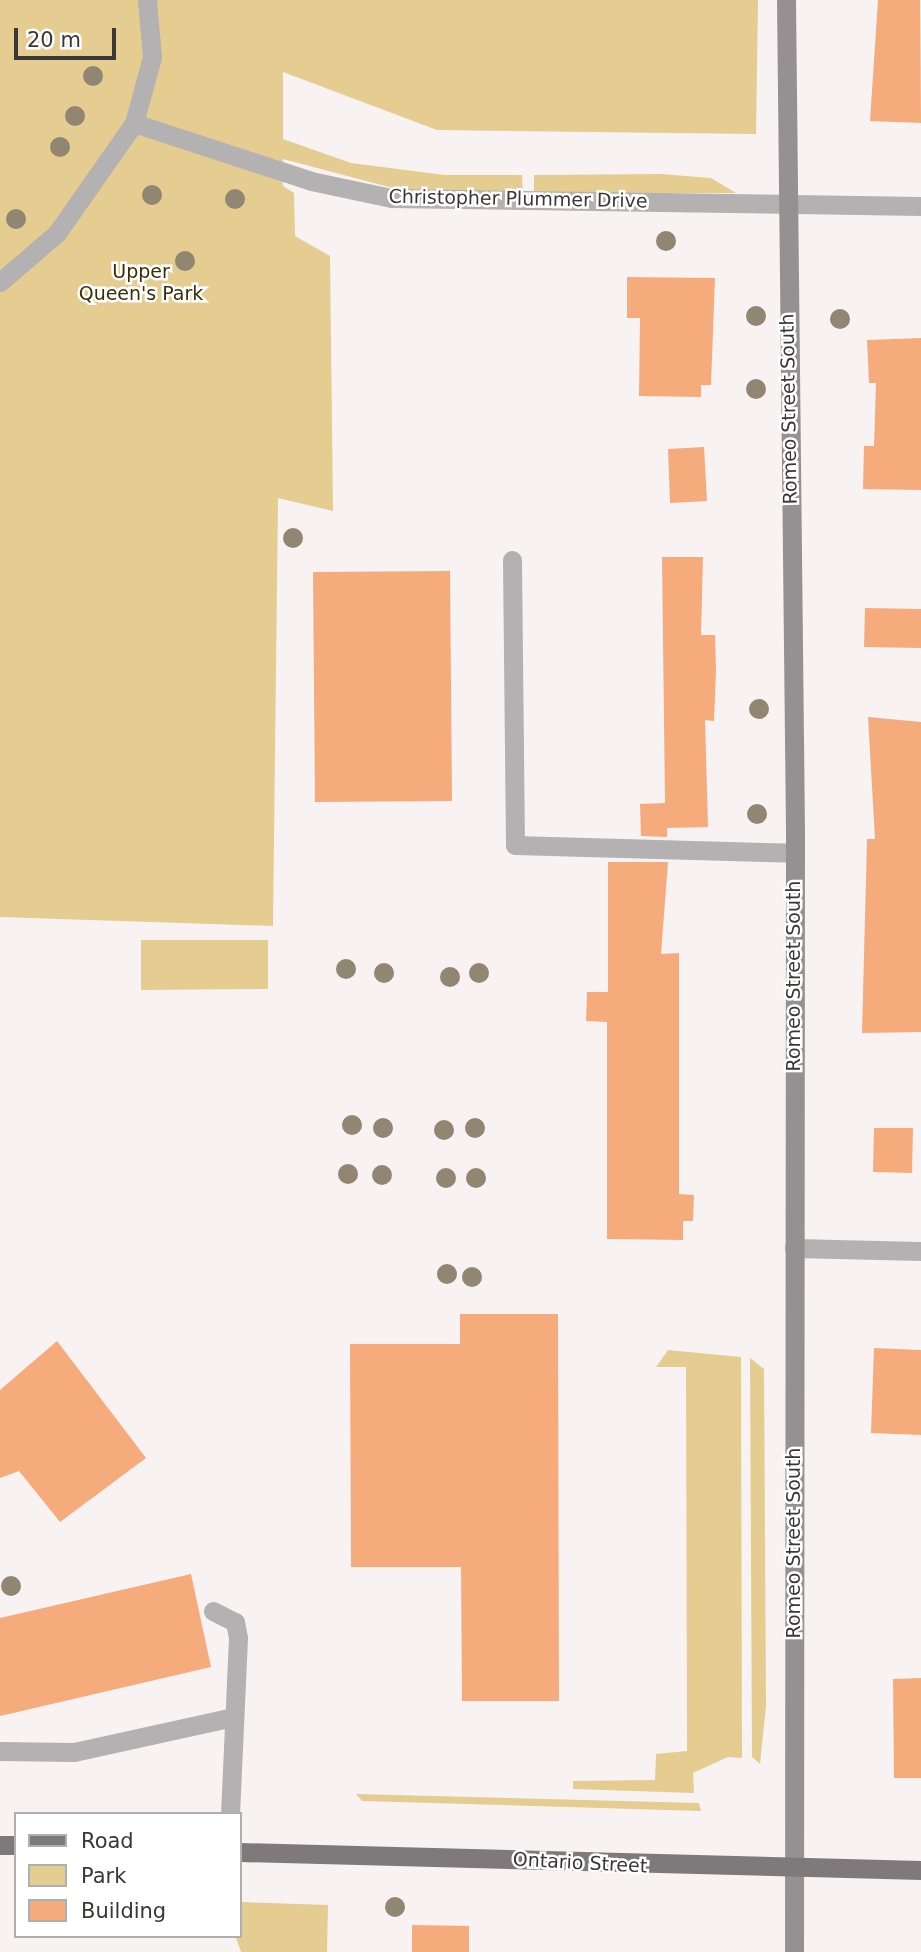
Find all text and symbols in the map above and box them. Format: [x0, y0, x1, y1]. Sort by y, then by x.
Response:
scale bar [18, 14, 119, 58]
text: 20 m [27, 28, 81, 52]
street label: Christopher Plummer Drive [388, 185, 648, 213]
park label: Upper Queen's Park [79, 261, 203, 305]
street label: Romeo Street South [776, 313, 802, 505]
street label: Romeo Street South [783, 881, 805, 1071]
street label: Romeo Street South [783, 1448, 805, 1638]
legend [14, 1812, 242, 1938]
text: Road [81, 1829, 134, 1853]
street label: Ontario Street [512, 1848, 648, 1878]
text: Park [81, 1864, 126, 1888]
text: Building [81, 1899, 166, 1923]

